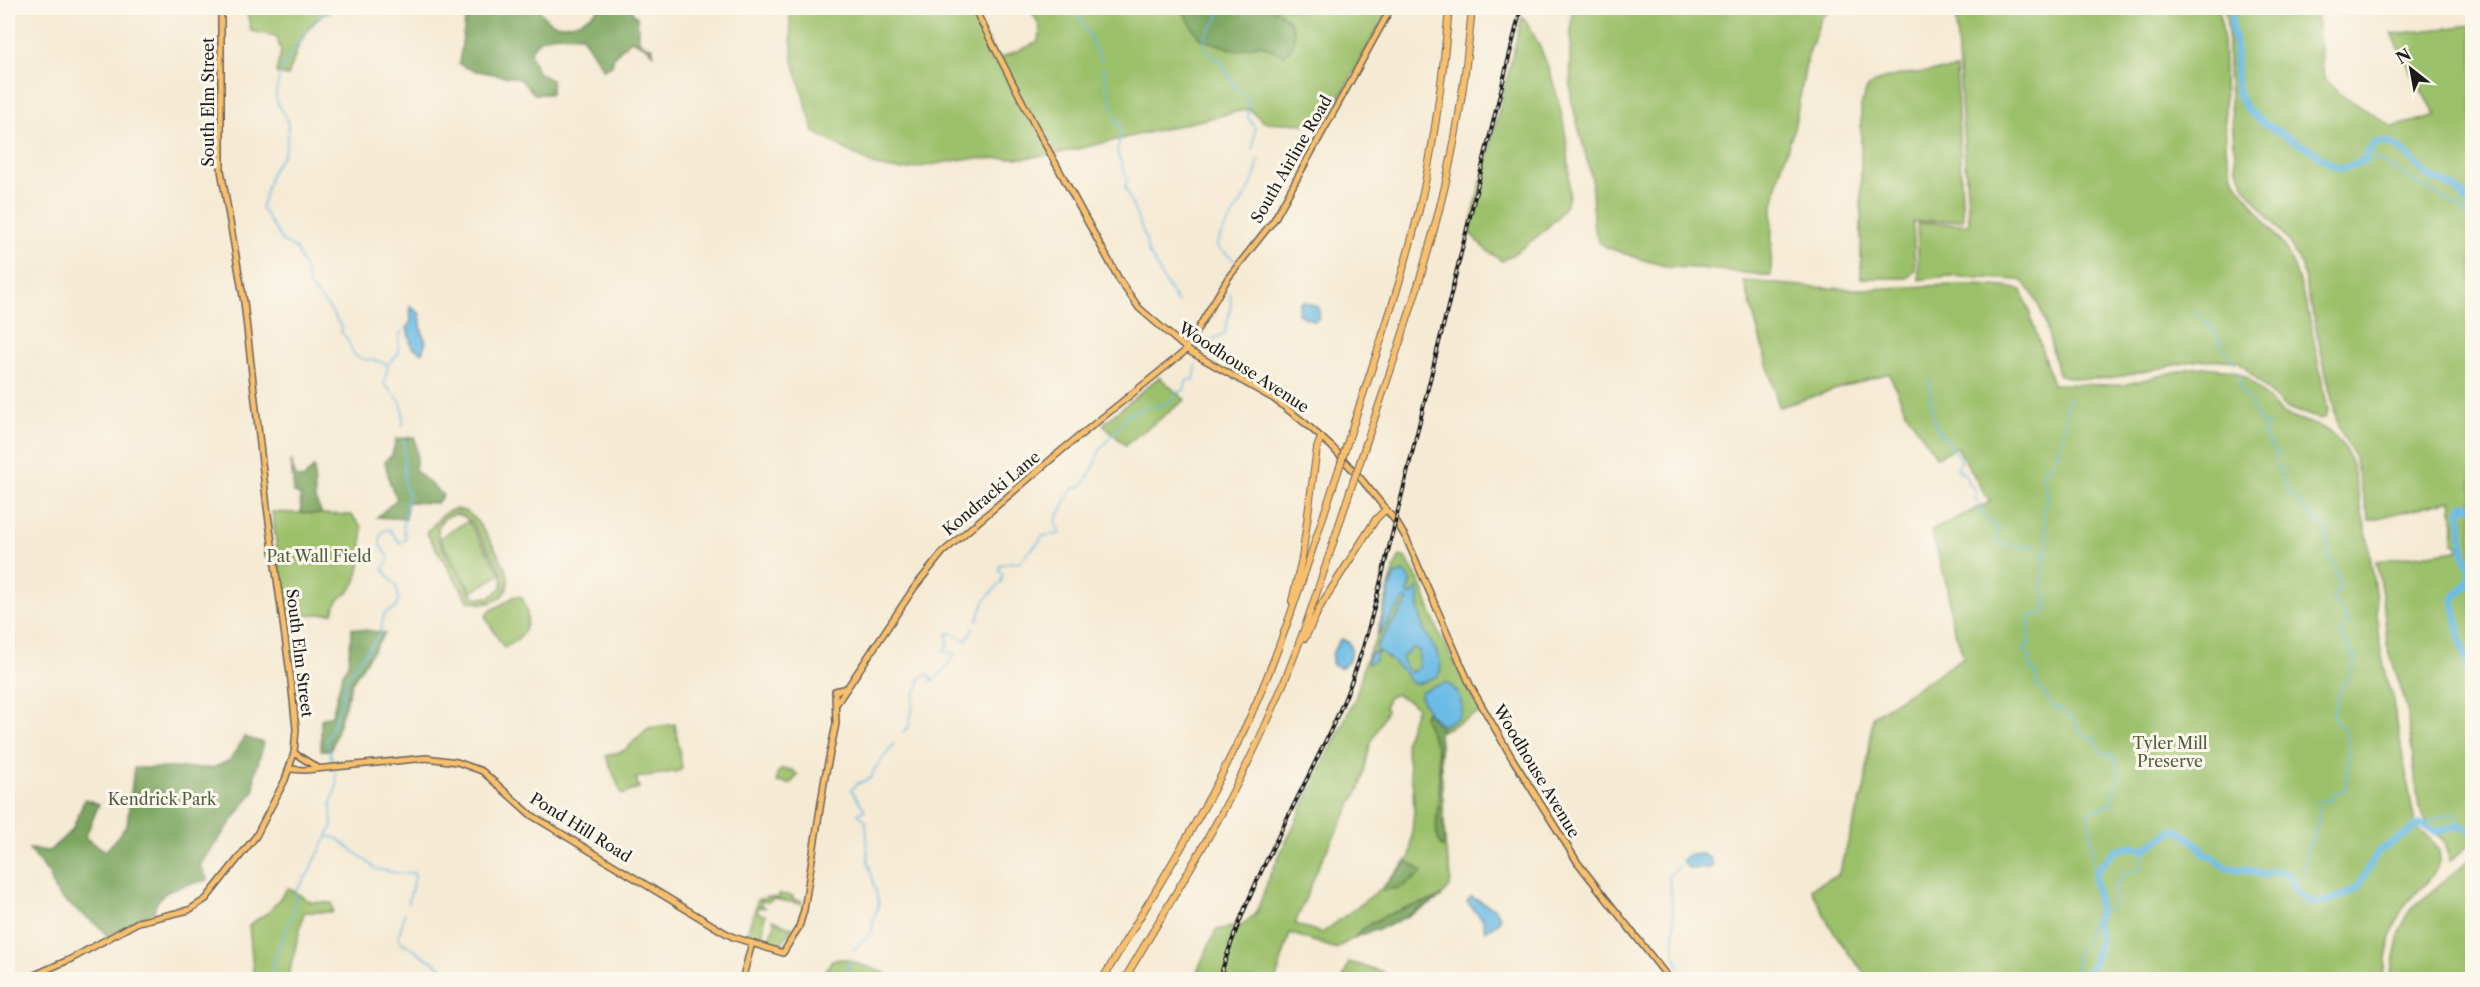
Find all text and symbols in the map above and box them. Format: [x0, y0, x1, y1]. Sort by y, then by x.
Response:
street label: South Elm Street [198, 37, 218, 167]
north arrow [2381, 39, 2441, 99]
text: N [2392, 44, 2414, 68]
street label: South Airline Road [1246, 91, 1336, 227]
street label: Woodhouse Avenue [1174, 317, 1313, 417]
street label: Kondracki Lane [938, 446, 1044, 540]
park label: Pat Wall Field [266, 546, 372, 566]
street label: South Elm Street [282, 588, 318, 719]
street label: Woodhouse Avenue [1489, 700, 1585, 841]
park label: Tyler Mill Preserve [2132, 733, 2208, 771]
street label: Pond Hill Road [527, 788, 636, 866]
park label: Kendrick Park [108, 789, 217, 809]

